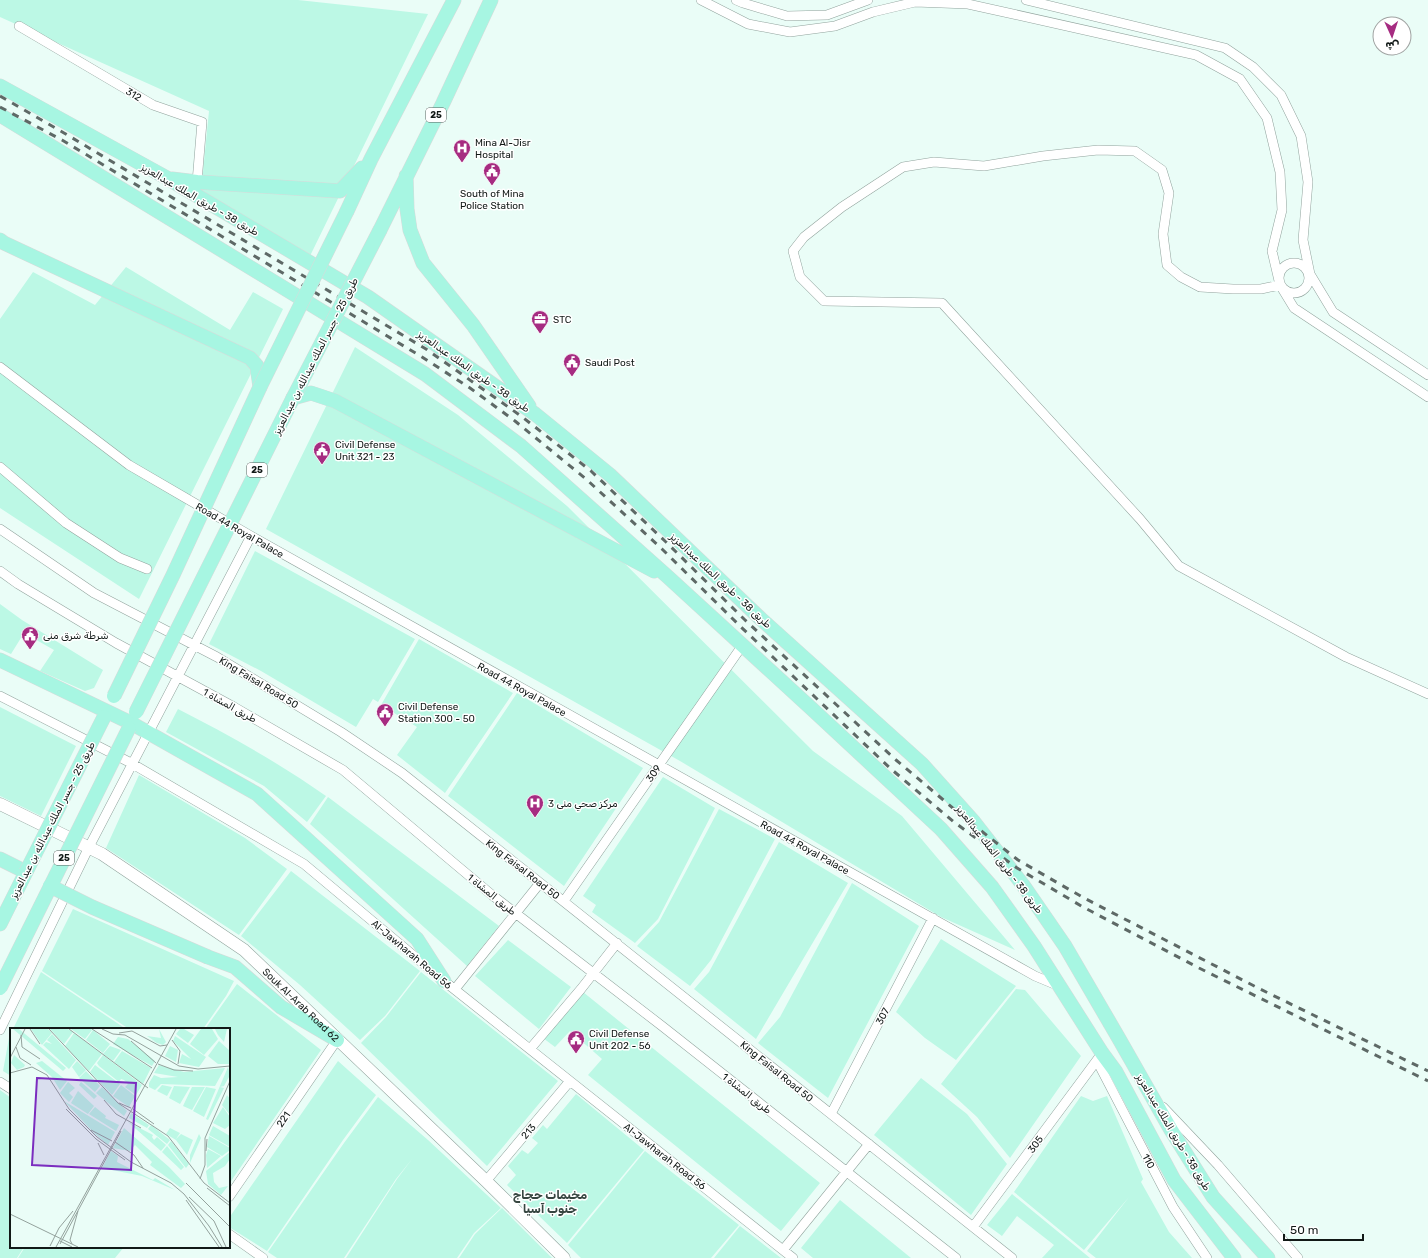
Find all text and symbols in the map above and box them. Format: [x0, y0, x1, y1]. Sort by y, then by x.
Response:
north arrow [1372, 16, 1412, 56]
text: ش [1385, 39, 1400, 52]
street label: 312 [124, 86, 144, 104]
road number: 25 [426, 108, 446, 122]
place label: Mina Al-Jisr Hospital [475, 137, 531, 161]
hospital icon: Mina Al-Jisr Hospital [452, 138, 472, 163]
street label: طريق 38 - طريق الملك عبدالعزيز [138, 161, 261, 239]
public building icon: South of Mina Police Station [482, 161, 502, 186]
place label: South of Mina Police Station [460, 188, 524, 212]
street label: طريق 25 - جسر الملك عبدالله بن عبدالعزيز [270, 276, 361, 438]
office icon: STC [530, 309, 550, 334]
place label: STC [553, 314, 572, 326]
street label: طريق 38 - طريق الملك عبدالعزيز [414, 328, 532, 415]
public building icon: Saudi Post [562, 352, 582, 377]
place label: Saudi Post [585, 357, 635, 369]
place label: Civil Defense Unit 321 - 23 [335, 439, 396, 463]
public building icon: Civil Defense Unit 321 - 23 [312, 440, 332, 465]
road number: 25 [247, 463, 267, 477]
street label: Road 44 Royal Palace [193, 501, 286, 561]
street label: طريق 38 - طريق الملك عبدالعزيز [666, 530, 773, 631]
public building icon: شرطة شرق منى [20, 625, 40, 650]
place label: شرطة شرق منى [43, 630, 108, 642]
street label: King Faisal Road 50 [217, 654, 300, 711]
street label: Road 44 Royal Palace [475, 660, 568, 719]
street label: طريق المشاة 1 [201, 686, 258, 726]
place label: Civil Defense Station 300 - 50 [398, 701, 475, 725]
public building icon: Civil Defense Station 300 - 50 [375, 702, 395, 727]
street label: طريق 25 - جسر الملك عبدالله بن عبدالعزيز [7, 739, 97, 901]
street label: 309 [644, 763, 664, 785]
hospital icon: مركز صحي منى 3 [525, 793, 545, 818]
place label: مركز صحي منى 3 [548, 798, 618, 812]
street label: طريق 38 - طريق الملك عبدالعزيز [953, 802, 1045, 916]
street label: Road 44 Royal Palace [758, 818, 851, 877]
street label: King Faisal Road 50 [483, 837, 562, 902]
road number: 25 [54, 851, 74, 865]
street label: طريق المشاة 1 [465, 871, 518, 918]
street label: Al-Jawharah Road 56 [369, 918, 454, 992]
street label: Souk Al-Arab Road 62 [260, 966, 341, 1045]
street label: 307 [873, 1006, 892, 1027]
inset map [10, 1028, 230, 1248]
place label: Civil Defense Unit 202 - 56 [589, 1028, 651, 1052]
public building icon: Civil Defense Unit 202 - 56 [566, 1029, 586, 1054]
street label: King Faisal Road 50 [737, 1039, 815, 1105]
street label: طريق المشاة 1 [719, 1071, 773, 1117]
street label: طريق 38 - طريق الملك عبدالعزيز [1133, 1071, 1213, 1193]
street label: 221 [274, 1110, 293, 1130]
street label: Al-Jawharah Road 56 [621, 1121, 708, 1193]
street label: 213 [519, 1122, 539, 1142]
street label: 305 [1025, 1134, 1046, 1156]
street label: 110 [1139, 1152, 1157, 1171]
district label: مخيمات حجاج جنوب آسيا [513, 1188, 587, 1216]
scale bar [1284, 1216, 1363, 1242]
text: 50 m [1290, 1223, 1318, 1237]

